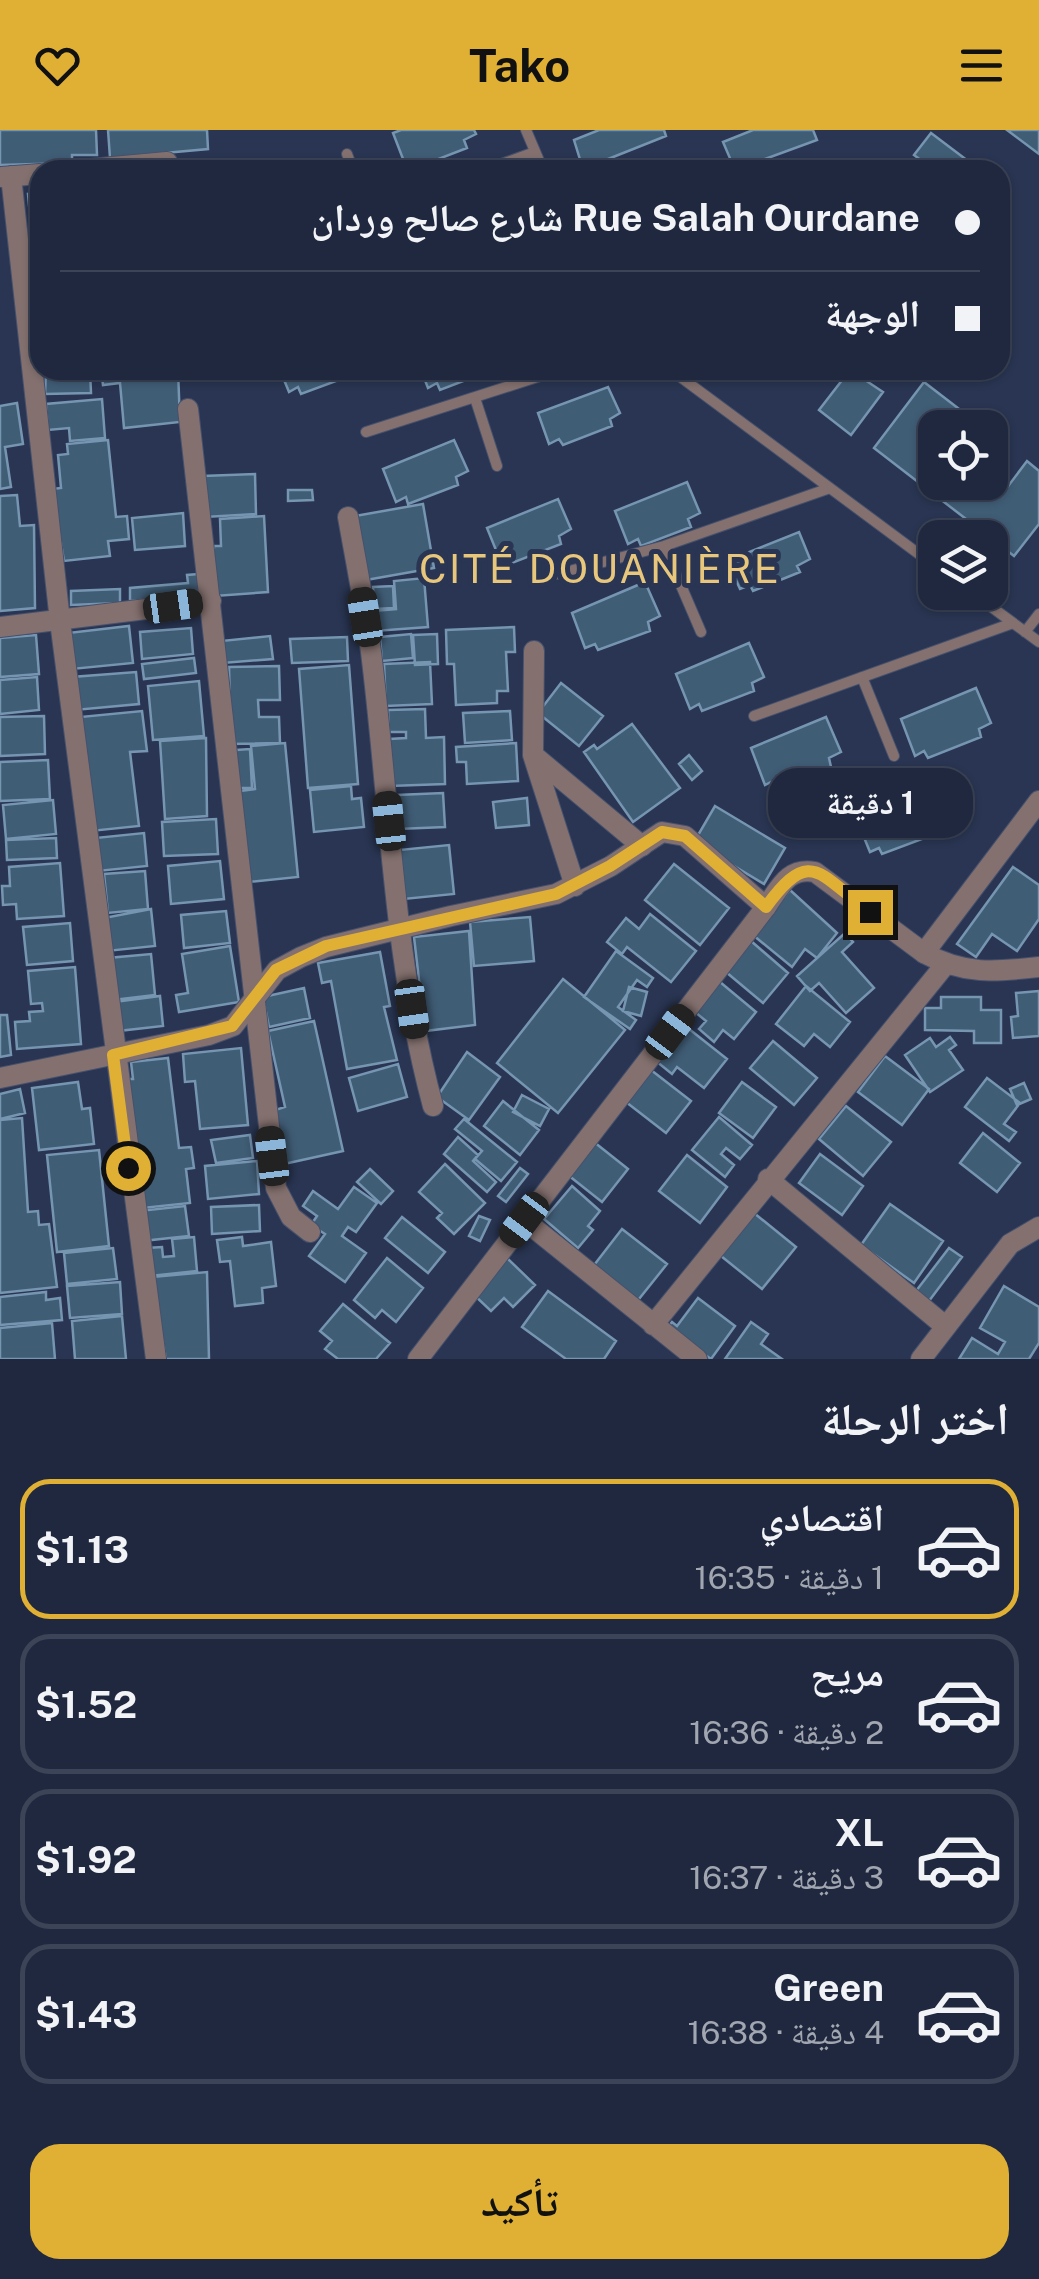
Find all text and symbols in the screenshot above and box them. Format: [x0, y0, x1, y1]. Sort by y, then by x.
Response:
icon: heart [30, 38, 85, 93]
icon: menu [954, 38, 1009, 93]
text: Tako [469, 39, 570, 92]
text: Rue Salah Ourdane شارع صالح وردان [311, 195, 920, 240]
text: الوجهة [825, 291, 920, 336]
map controls [918, 410, 1008, 610]
button: locate [918, 410, 1008, 500]
button: layers [918, 520, 1008, 610]
district label: CITÉ DOUANIÈRE [419, 545, 781, 592]
car [345, 585, 385, 649]
car [141, 587, 205, 625]
callout: 1 دقيقة [768, 767, 972, 837]
text: 1 دقيقة [826, 784, 915, 821]
car [371, 790, 407, 852]
route end [848, 890, 893, 935]
car [393, 977, 431, 1041]
car [640, 999, 700, 1065]
car [253, 1124, 291, 1188]
route start [106, 1146, 151, 1191]
car [494, 1187, 554, 1253]
text: اختر الرحلة [821, 1392, 1009, 1445]
text: اقتصادي [760, 1495, 884, 1540]
icon: car [914, 1504, 1004, 1594]
text: $1.13 [35, 1527, 129, 1572]
text: 1 دقيقة · 16:35 [695, 1559, 884, 1596]
text: مريح [810, 1650, 884, 1695]
icon: car [914, 1659, 1004, 1749]
text: $1.52 [35, 1682, 137, 1727]
text: 2 دقيقة · 16:36 [689, 1714, 884, 1751]
text: XL [835, 1810, 884, 1855]
icon: car [914, 1814, 1004, 1904]
text: $1.92 [35, 1837, 137, 1882]
text: 3 دقيقة · 16:37 [689, 1859, 884, 1896]
text: Green [773, 1965, 884, 2010]
icon: car [914, 1969, 1004, 2059]
text: $1.43 [35, 1992, 137, 2037]
text: 4 دقيقة · 16:38 [688, 2014, 884, 2051]
button: تأكيد [30, 2144, 1009, 2259]

